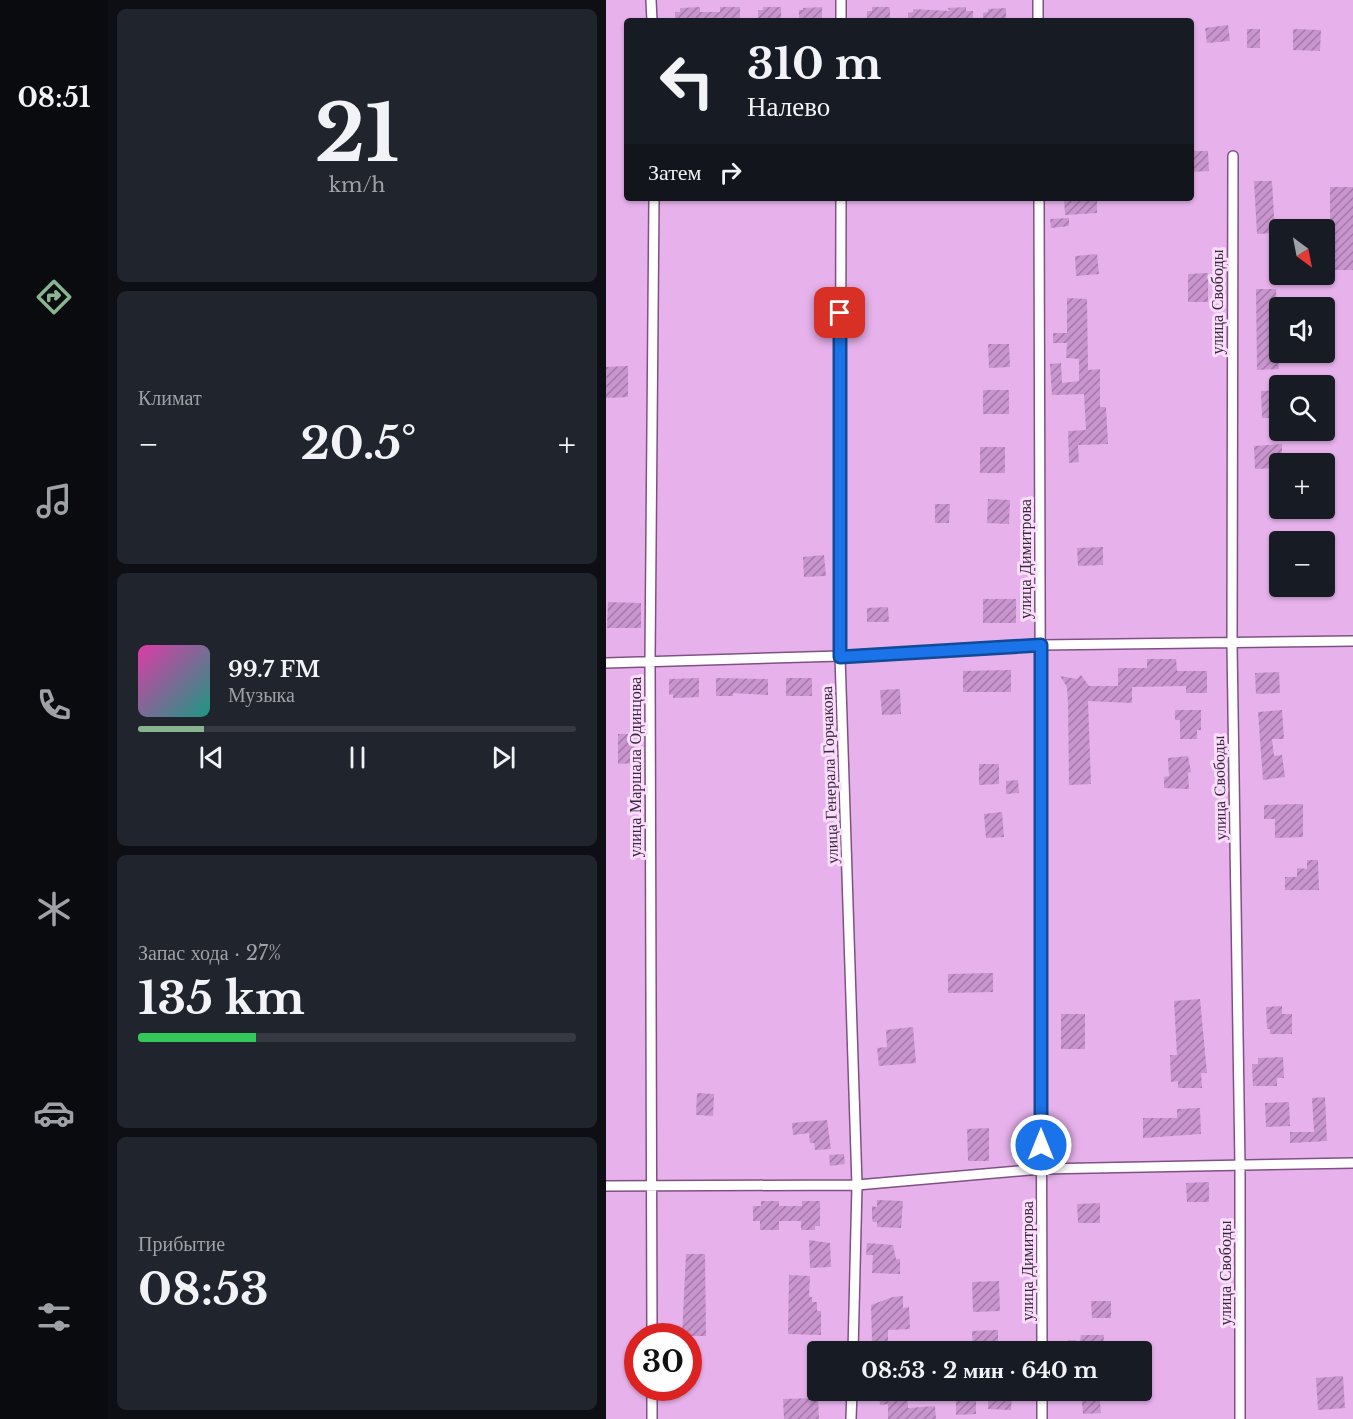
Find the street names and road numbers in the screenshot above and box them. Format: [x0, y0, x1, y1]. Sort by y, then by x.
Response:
street label: улица Свободы [1207, 249, 1227, 354]
street label: улица Димитрова [1015, 499, 1035, 619]
street label: улица Маршала Одинцова [625, 677, 645, 857]
street label: улица Генерала Горчакова [816, 686, 842, 864]
street label: улица Свободы [1208, 735, 1230, 841]
street label: улица Димитрова [1017, 1201, 1037, 1321]
street label: улица Свободы [1215, 1220, 1235, 1325]

